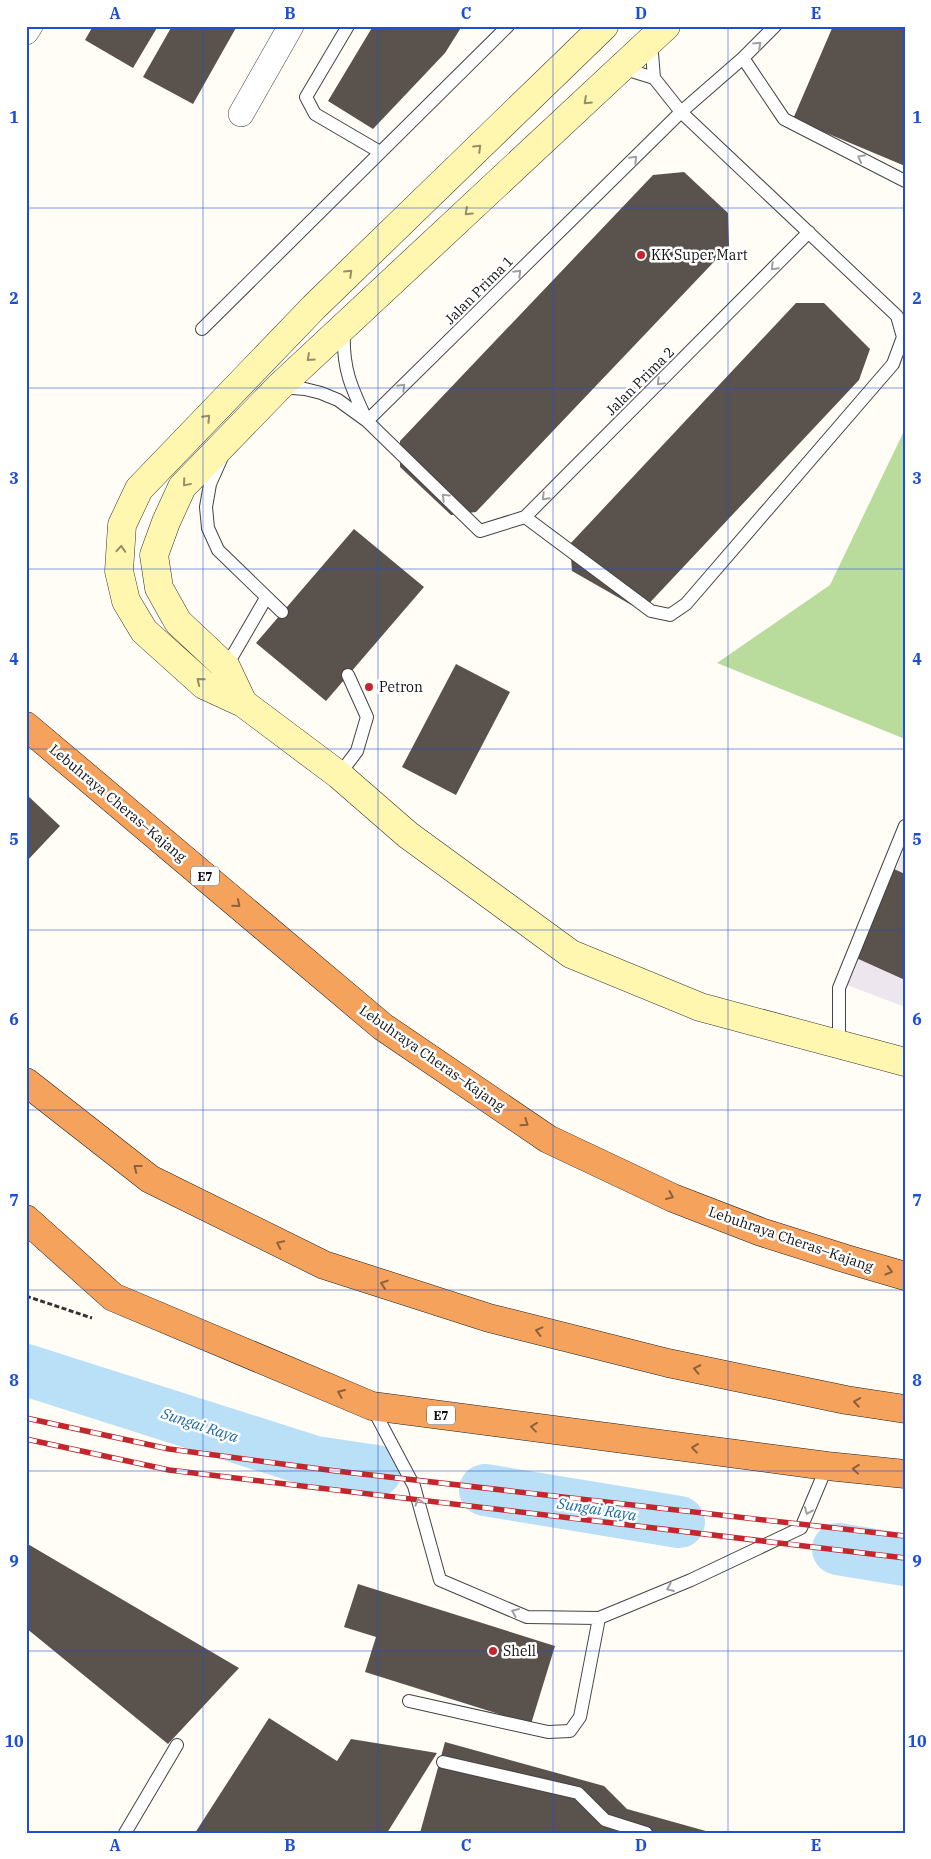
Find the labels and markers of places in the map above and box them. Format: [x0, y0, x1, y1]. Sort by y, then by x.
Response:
place label: KK Super Mart [651, 246, 748, 264]
marker: KK Super Mart [635, 249, 647, 261]
place label: Petron [379, 678, 423, 696]
marker: Petron [363, 681, 375, 693]
place label: Shell [503, 1642, 536, 1660]
marker: Shell [487, 1645, 499, 1657]

